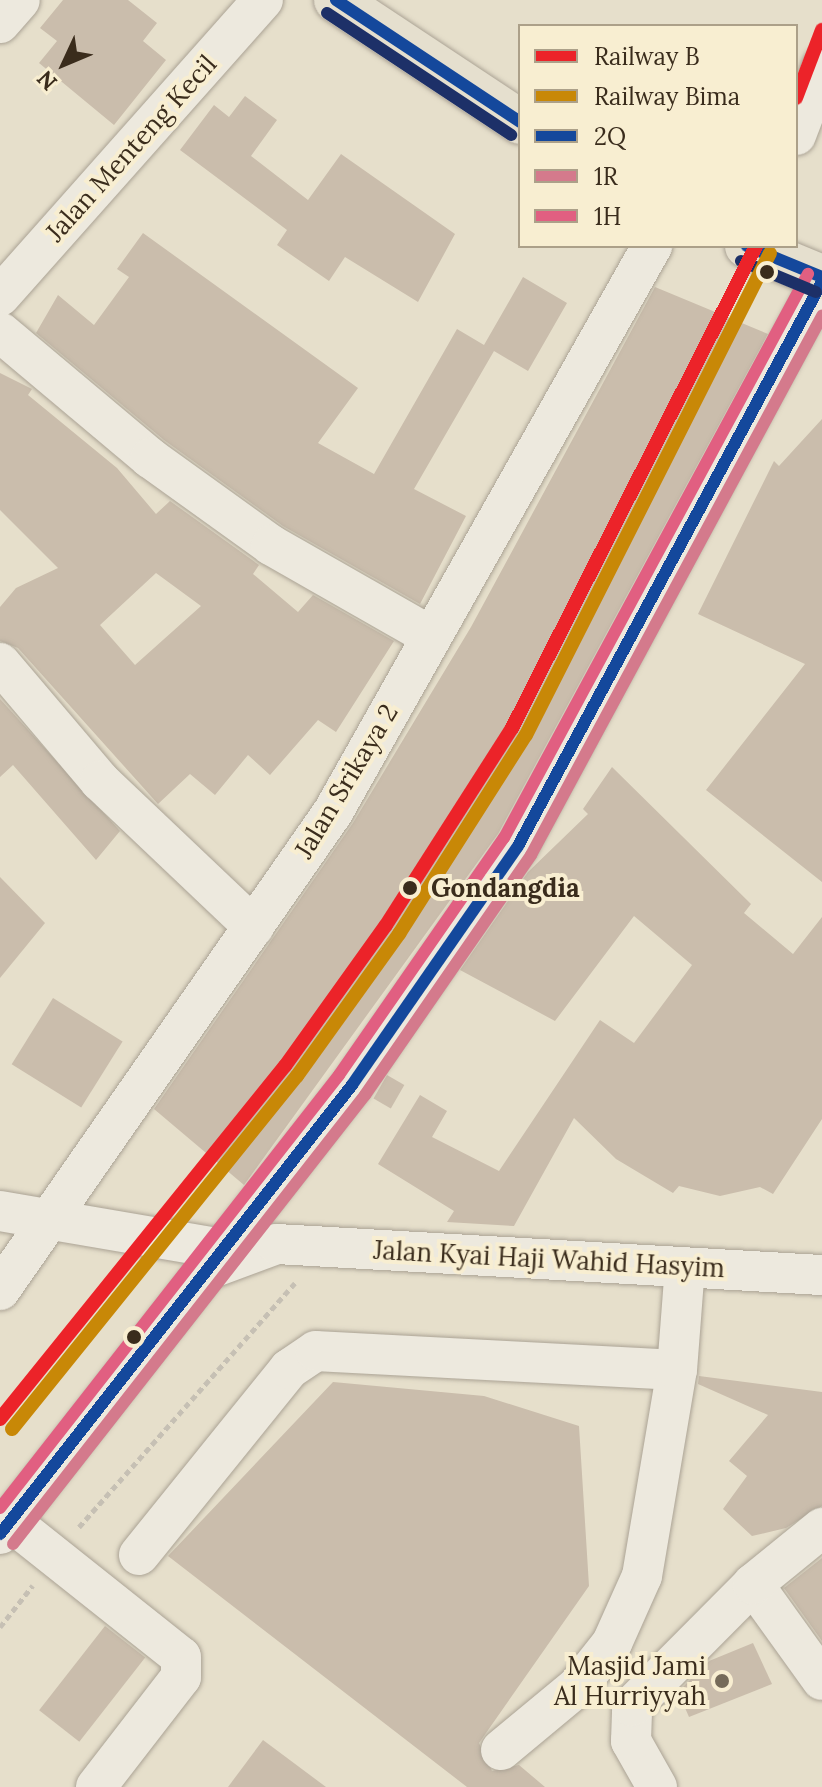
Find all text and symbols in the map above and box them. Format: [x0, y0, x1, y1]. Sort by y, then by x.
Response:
north arrow [24, 24, 104, 104]
legend [518, 24, 798, 248]
text: Railway B [594, 41, 700, 72]
street label: Jalan Menteng Kecil [39, 48, 223, 248]
text: N [31, 65, 63, 97]
text: Railway Bima [594, 81, 740, 112]
text: 2Q [594, 121, 626, 152]
text: 1R [594, 161, 618, 192]
text: 1H [594, 201, 621, 232]
unlabelled marker [759, 264, 775, 280]
street label: Jalan Srikaya 2 [288, 698, 404, 864]
place label: Gondangdia [431, 872, 580, 904]
marker: Gondangdia [396, 874, 424, 902]
street label: Jalan Kyai Haji Wahid Hasyim [372, 1234, 726, 1284]
unlabelled marker [126, 1329, 142, 1345]
place label: Masjid Jami Al Hurriyyah [554, 1650, 706, 1712]
marker: Masjid Jami Al Hurriyyah [713, 1672, 731, 1690]

